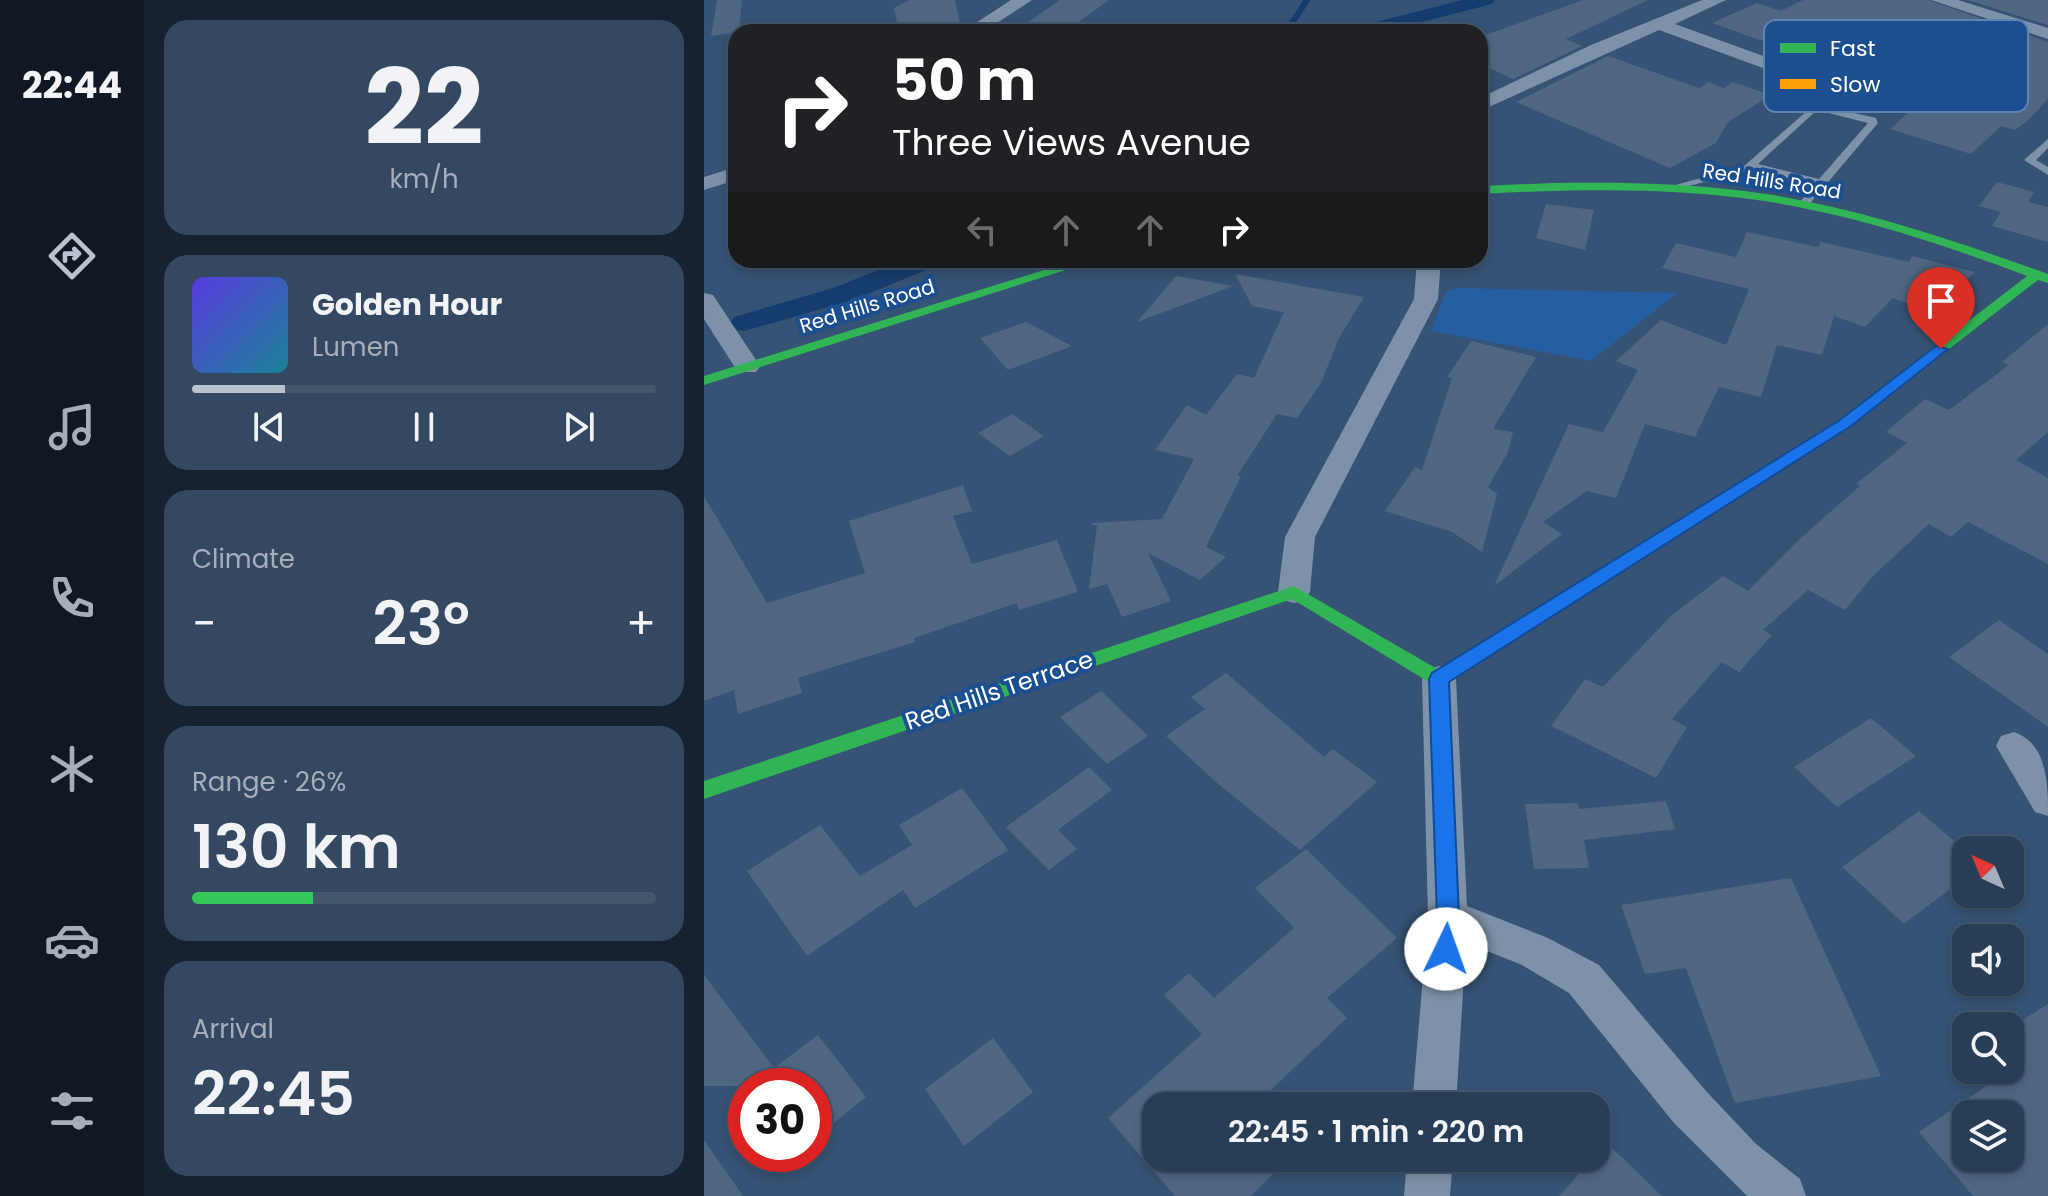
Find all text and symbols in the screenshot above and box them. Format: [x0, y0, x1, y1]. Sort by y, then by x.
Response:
legend [1764, 20, 2028, 112]
text: Fast [1830, 33, 1875, 64]
text: 22 [365, 35, 483, 180]
text: 50 m [892, 41, 1036, 120]
icon: right [760, 56, 864, 160]
text: 22:44 [22, 60, 122, 111]
text: Slow [1830, 69, 1880, 100]
text: Three Views Avenue [892, 117, 1251, 168]
street label: Red Hills Road [1701, 156, 1843, 206]
text: km/h [389, 161, 459, 197]
icon: left [960, 208, 1004, 252]
icon: ahead [1044, 208, 1088, 252]
icon: ahead [1128, 208, 1172, 252]
icon: right [1212, 208, 1256, 252]
icon: directions [44, 228, 100, 284]
pin [1907, 267, 1975, 349]
street label: Red Hills Road [796, 272, 938, 340]
icon: arrive [1919, 279, 1963, 323]
text: Golden Hour [312, 283, 502, 326]
text: Lumen [312, 329, 399, 365]
icon: music [44, 399, 100, 455]
icon: previous [247, 405, 291, 449]
icon: pause [402, 405, 446, 449]
icon: next [557, 405, 601, 449]
text: Climate [192, 541, 295, 577]
icon: phone [44, 570, 100, 626]
text: 23° [373, 582, 470, 666]
text: − [192, 593, 216, 654]
text: + [626, 593, 656, 654]
street label: Red Hills Terrace [901, 642, 1097, 738]
icon: climate [44, 741, 100, 797]
text: Range · 26% [192, 764, 346, 800]
text: 130 km [192, 805, 401, 889]
north arrow [1952, 836, 2024, 908]
map controls [1952, 836, 2024, 1172]
position arrow [1404, 907, 1488, 991]
icon: car [44, 912, 100, 968]
button: sound [1952, 924, 2024, 996]
text: Arrival [192, 1011, 274, 1047]
button: search [1952, 1012, 2024, 1084]
text: 22:45 [192, 1052, 355, 1136]
speed limit sign: 30 [728, 1068, 832, 1172]
icon: filters [44, 1083, 100, 1139]
button: layers [1952, 1100, 2024, 1172]
text: 22:45 · 1 min · 220 m [1228, 1110, 1524, 1153]

